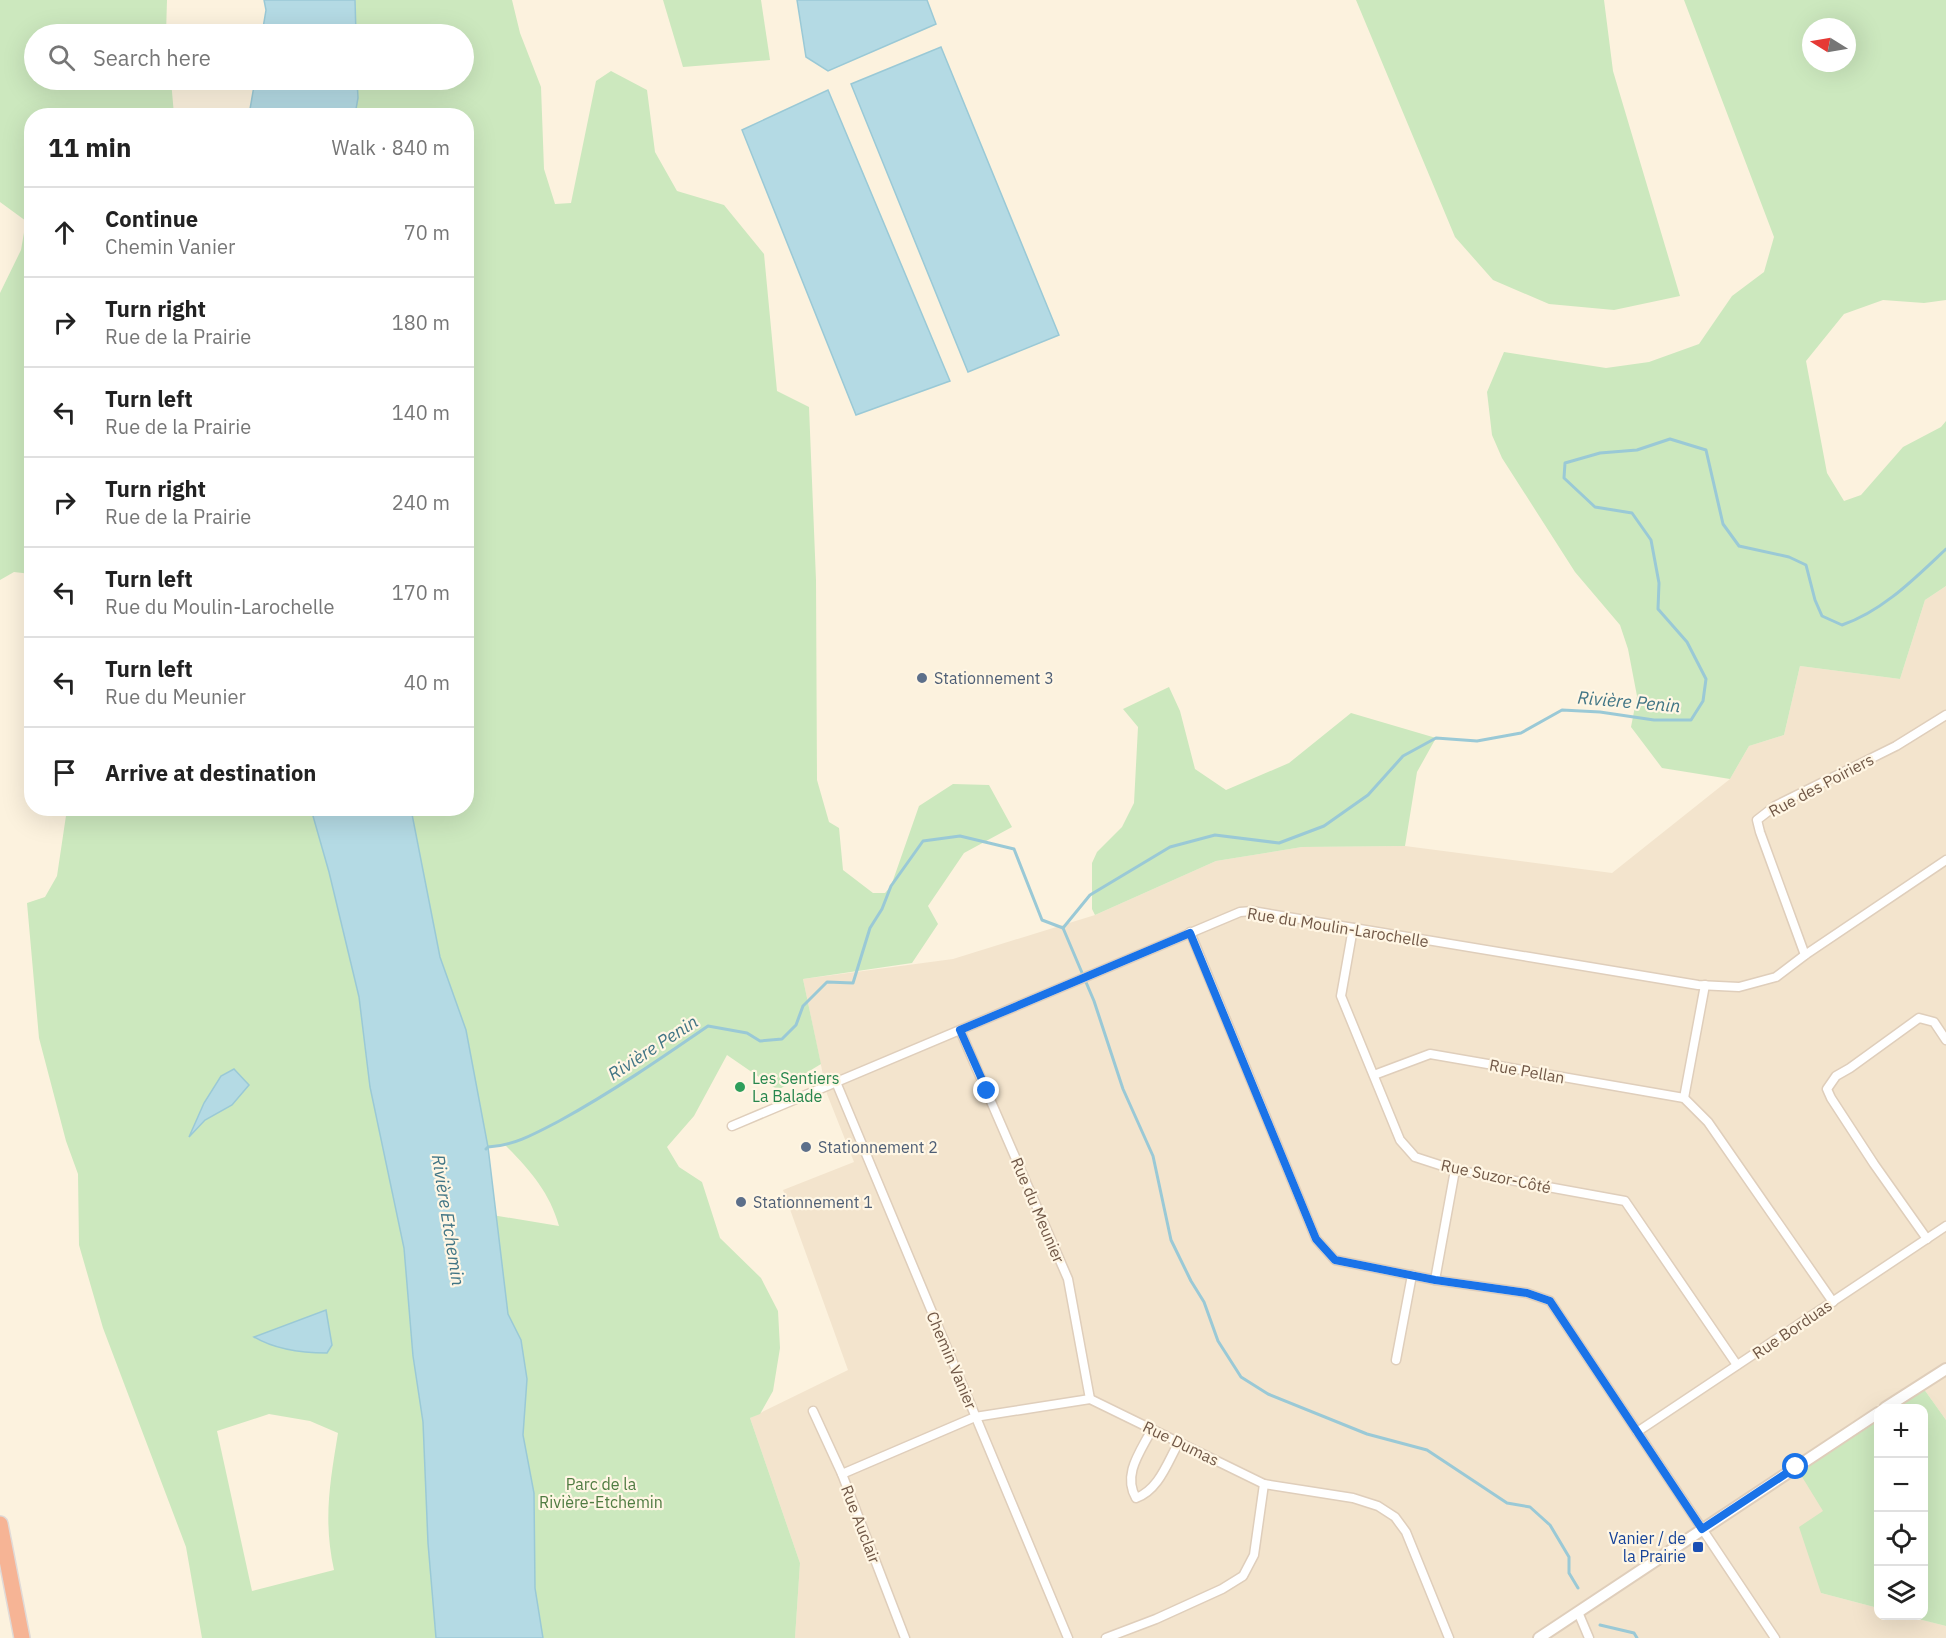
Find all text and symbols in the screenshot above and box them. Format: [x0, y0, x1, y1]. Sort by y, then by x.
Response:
north arrow [1802, 18, 1856, 72]
search box [24, 24, 474, 90]
icon: search [45, 41, 78, 74]
text: Search here [93, 43, 211, 72]
text: 11 min [48, 130, 132, 164]
text: Walk · 840 m [332, 134, 450, 161]
text: Continue [105, 204, 198, 233]
icon: ahead [48, 216, 81, 249]
text: 70 m [404, 219, 450, 246]
text: Chemin Vanier [105, 233, 235, 260]
text: Turn right [105, 294, 206, 323]
icon: right [48, 306, 81, 339]
text: 180 m [392, 309, 450, 336]
text: Rue de la Prairie [105, 323, 251, 350]
text: Turn left [105, 384, 193, 413]
icon: left [48, 396, 81, 429]
text: 140 m [392, 399, 450, 426]
text: Rue de la Prairie [105, 413, 251, 440]
text: Turn right [105, 474, 206, 503]
icon: right [48, 486, 81, 519]
text: 240 m [392, 489, 450, 516]
text: Rue de la Prairie [105, 503, 251, 530]
text: Turn left [105, 564, 193, 593]
icon: left [48, 576, 81, 609]
text: 170 m [392, 579, 450, 606]
text: Rue du Moulin-Larochelle [105, 593, 334, 620]
text: Turn left [105, 654, 193, 683]
icon: left [48, 666, 81, 699]
place label: Stationnement 3 [934, 668, 1054, 688]
text: 40 m [404, 669, 450, 696]
marker: Stationnement 3 [915, 671, 929, 685]
text: Rue du Meunier [105, 683, 246, 710]
water label: Rivière Penin [1577, 686, 1681, 717]
street label: Rue des Poiriers [1765, 749, 1877, 821]
icon: arrive [48, 756, 81, 789]
text: Arrive at destination [105, 758, 316, 787]
street label: Rue du Moulin-Larochelle [1246, 903, 1430, 951]
water label: Rivière Penin [603, 1010, 702, 1085]
street label: Rue Pellan [1488, 1055, 1566, 1087]
place label: Les Sentiers La Balade [752, 1068, 839, 1106]
route end [973, 1077, 999, 1103]
marker: Les Sentiers La Balade [733, 1080, 747, 1094]
place label: Stationnement 2 [818, 1137, 938, 1157]
marker: Stationnement 2 [799, 1140, 813, 1154]
water label: Rivière Etchemin [427, 1153, 470, 1287]
street label: Rue du Meunier [1007, 1154, 1069, 1266]
street label: Rue Suzor-Côté [1439, 1155, 1553, 1197]
place label: Stationnement 1 [753, 1192, 873, 1212]
marker: Stationnement 1 [734, 1195, 748, 1209]
street label: Rue Borduas [1748, 1295, 1836, 1363]
street label: Chemin Vanier [922, 1308, 982, 1412]
map controls [1874, 1404, 1928, 1620]
button: + [1874, 1404, 1928, 1458]
street label: Rue Dumas [1140, 1416, 1222, 1470]
route start [1782, 1453, 1808, 1479]
button: − [1874, 1458, 1928, 1512]
park label: Parc de la Rivière-Etchemin [539, 1474, 663, 1512]
street label: Rue Auclair [837, 1482, 885, 1566]
button: locate [1874, 1512, 1928, 1566]
place label: Vanier / de la Prairie [1609, 1528, 1686, 1566]
marker: Vanier / de la Prairie [1691, 1540, 1705, 1554]
button: layers [1874, 1566, 1928, 1620]

